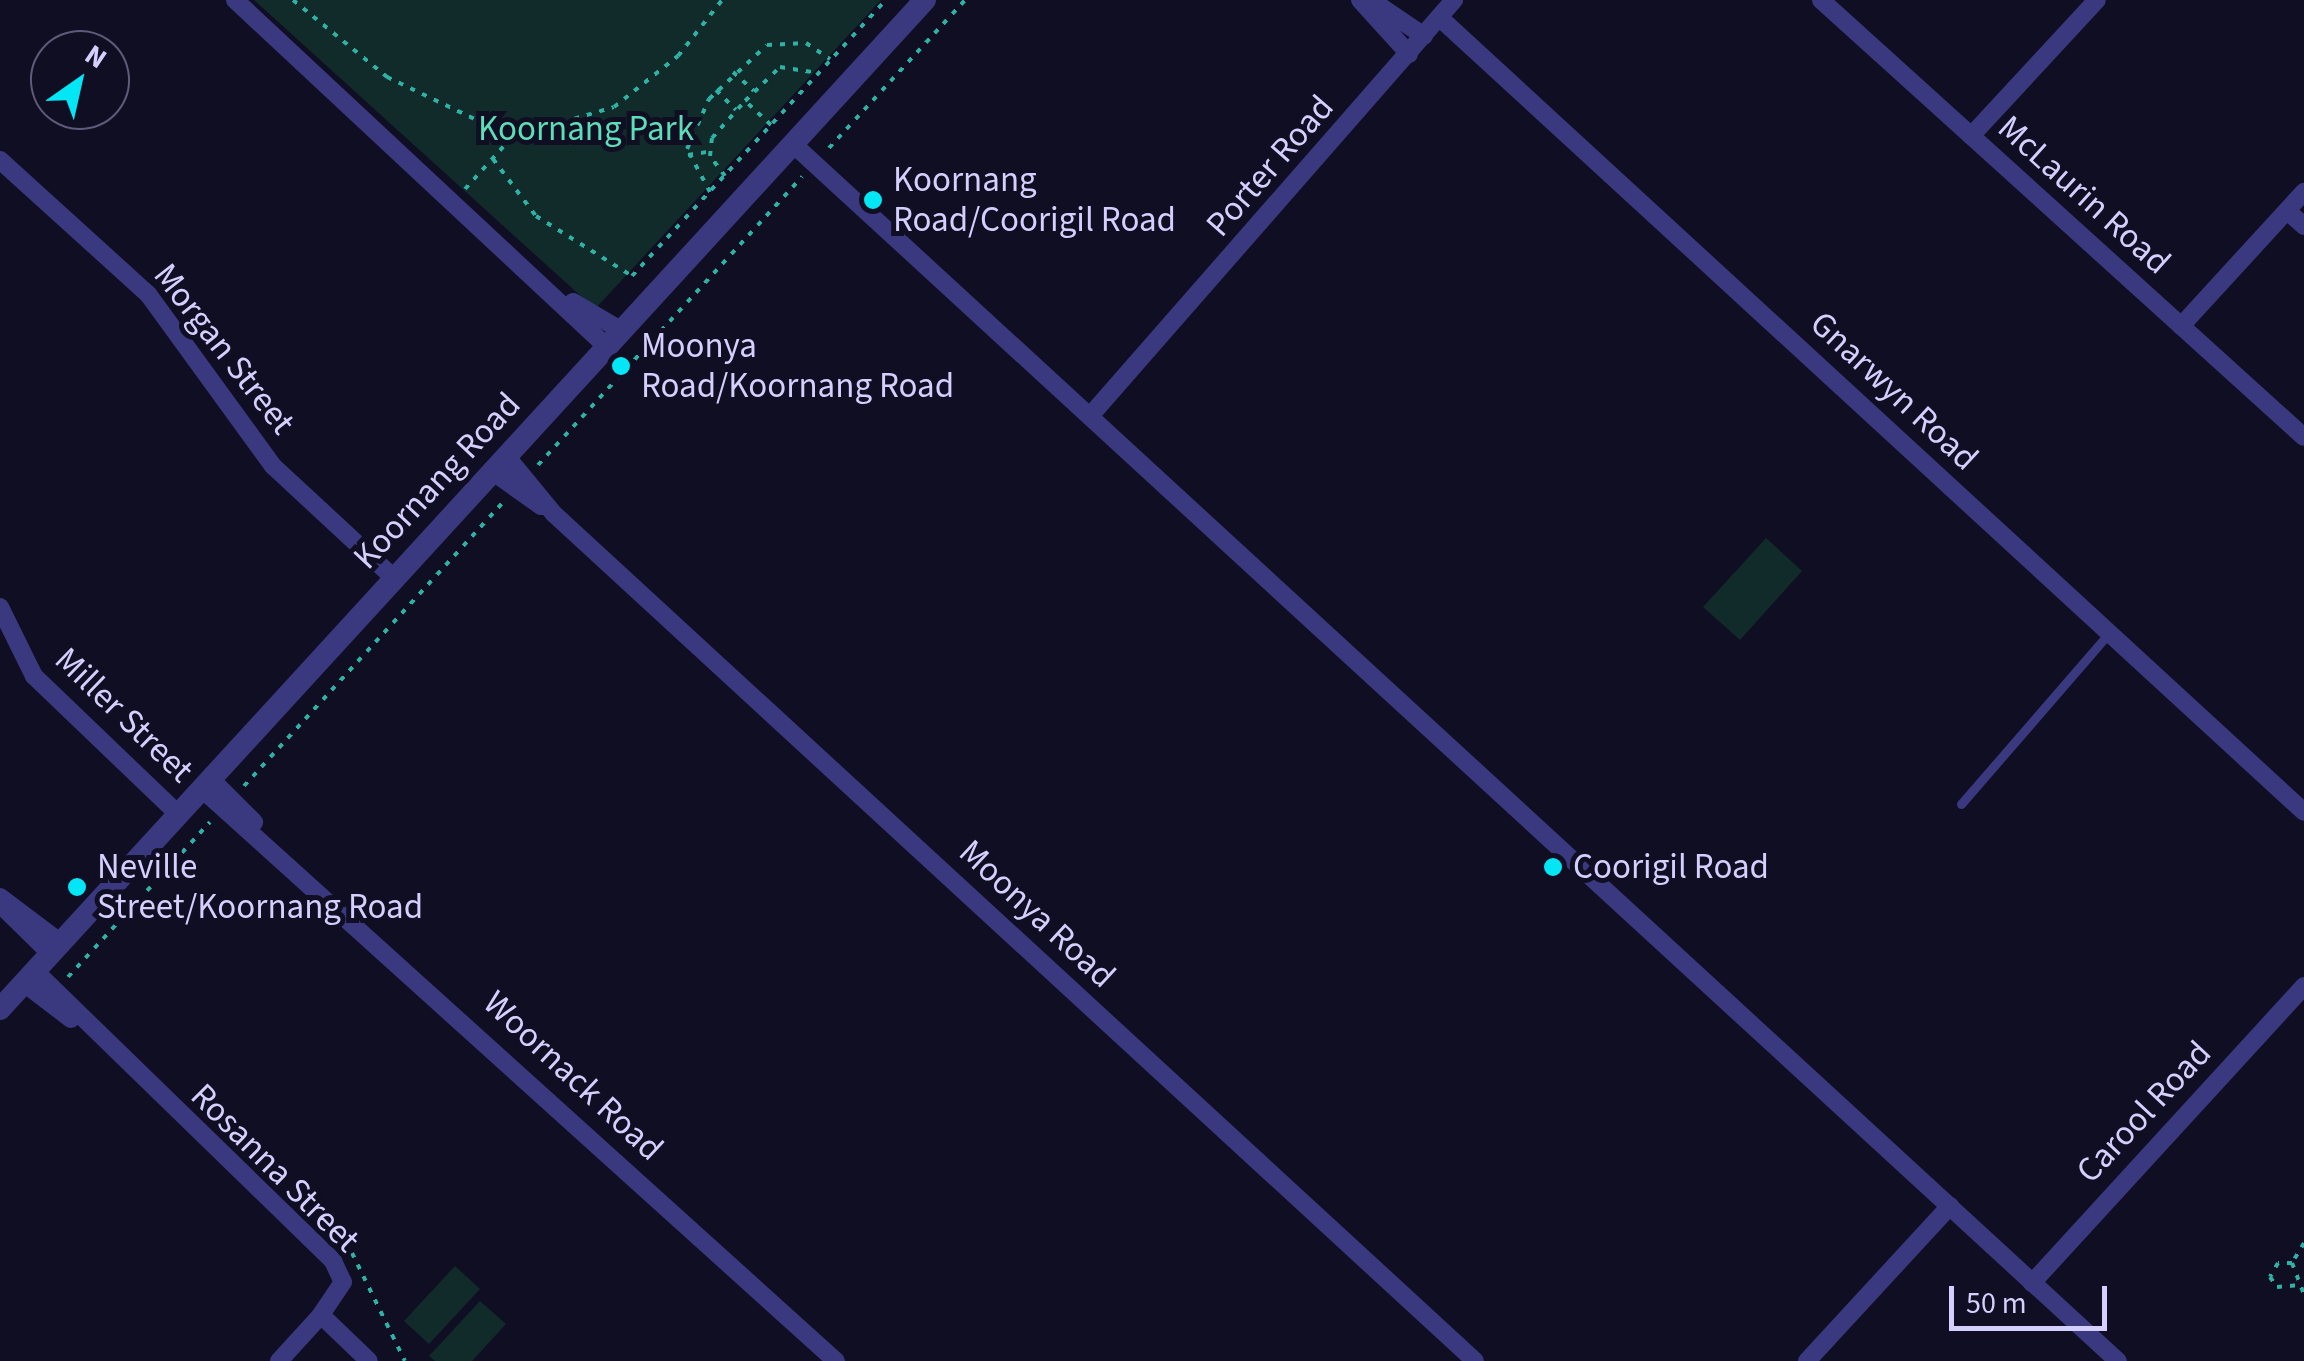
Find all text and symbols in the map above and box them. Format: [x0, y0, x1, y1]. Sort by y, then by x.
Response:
north arrow [30, 30, 130, 130]
text: N [77, 35, 115, 79]
street label: Porter Road [1197, 87, 1343, 245]
street label: McLaurin Road [1989, 107, 2179, 283]
park label: Koornang Park [478, 108, 694, 150]
place label: Koornang Road/Coorigil Road [893, 159, 1176, 241]
marker: Koornang Road/Coorigil Road [862, 189, 884, 211]
street label: Morgan Street [144, 255, 304, 443]
street label: Gnarwyn Road [1801, 303, 1987, 479]
place label: Moonya Road/Koornang Road [641, 325, 954, 407]
marker: Moonya Road/Koornang Road [610, 355, 632, 377]
street label: Koornang Road [345, 384, 529, 578]
street label: Miller Street [46, 639, 202, 791]
street label: Moonya Road [950, 831, 1124, 997]
place label: Neville Street/Koornang Road [97, 846, 423, 928]
place label: Coorigil Road [1573, 846, 1769, 888]
marker: Coorigil Road [1542, 856, 1564, 878]
marker: Neville Street/Koornang Road [66, 876, 88, 898]
street label: Woornack Road [475, 982, 671, 1170]
street label: Carool Road [2068, 1032, 2220, 1192]
street label: Rosanna Street [182, 1075, 368, 1261]
scale bar [1954, 1266, 2112, 1328]
text: 50 m [1966, 1282, 2027, 1325]

